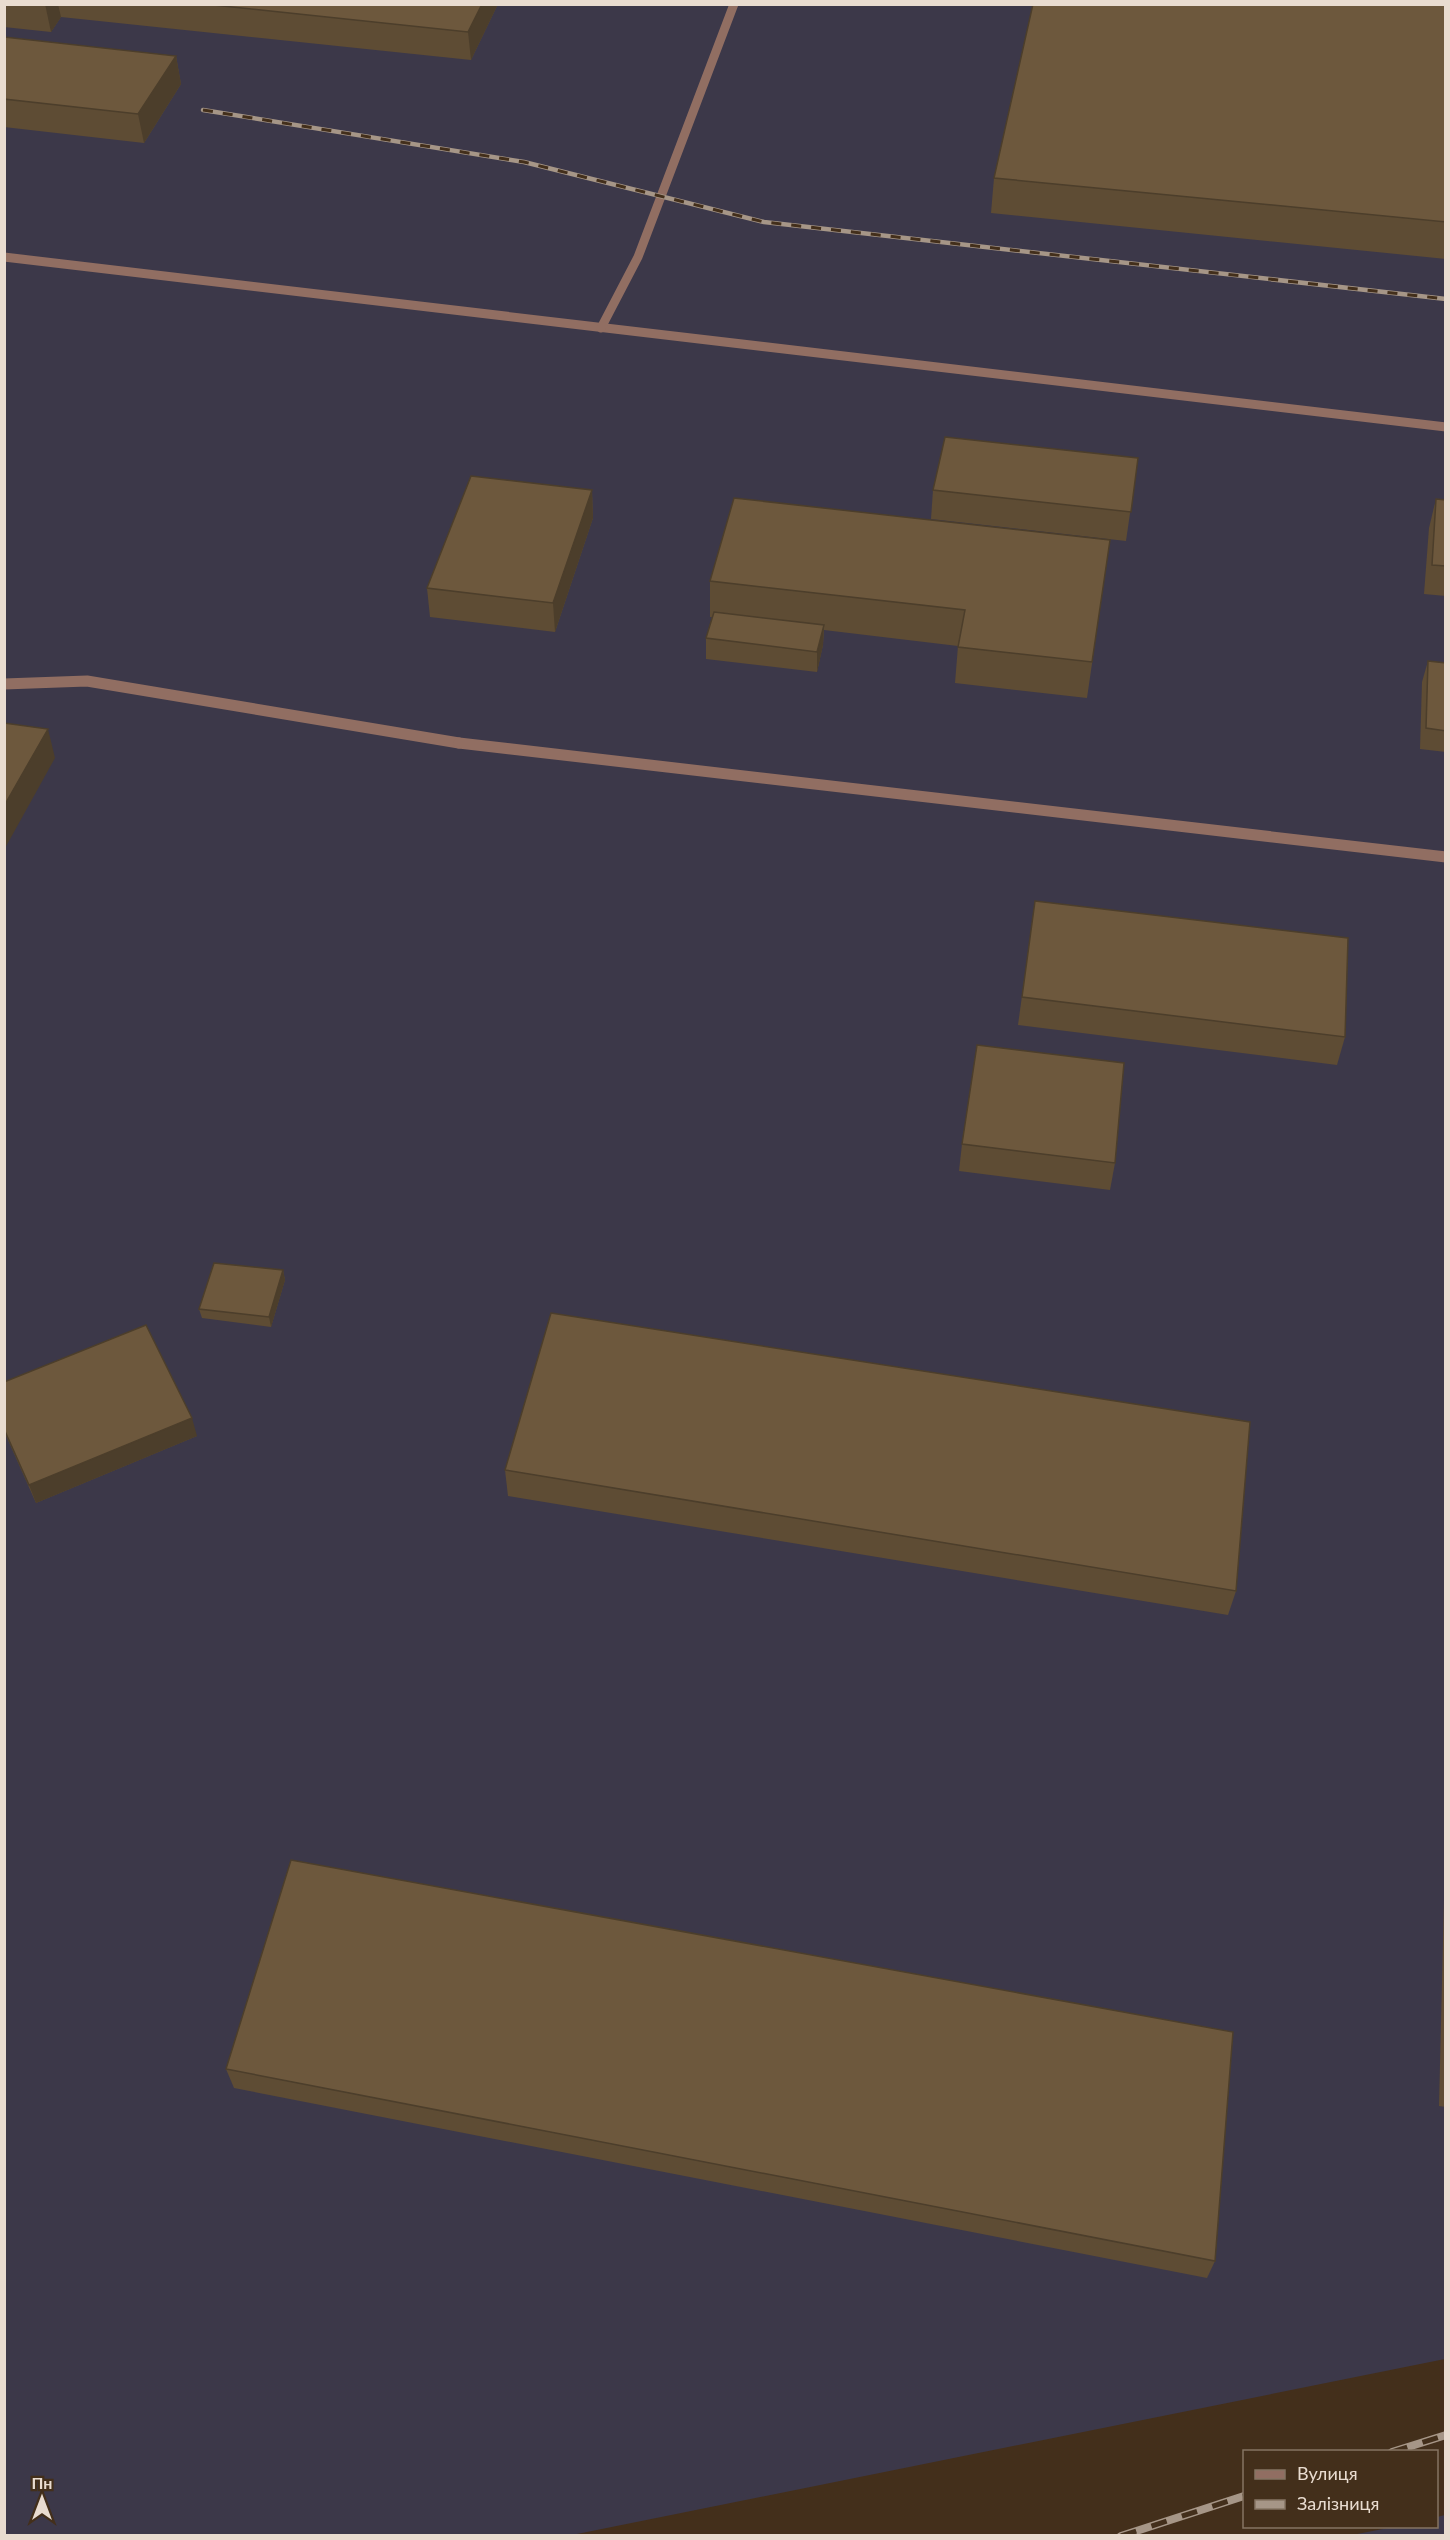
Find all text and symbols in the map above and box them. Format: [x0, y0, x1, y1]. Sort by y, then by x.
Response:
legend [1243, 2450, 1438, 2528]
text: Вулиця [1297, 2462, 1358, 2484]
north arrow [12, 2468, 72, 2528]
text: Пн [32, 2473, 52, 2492]
text: Залізниця [1297, 2492, 1379, 2514]

